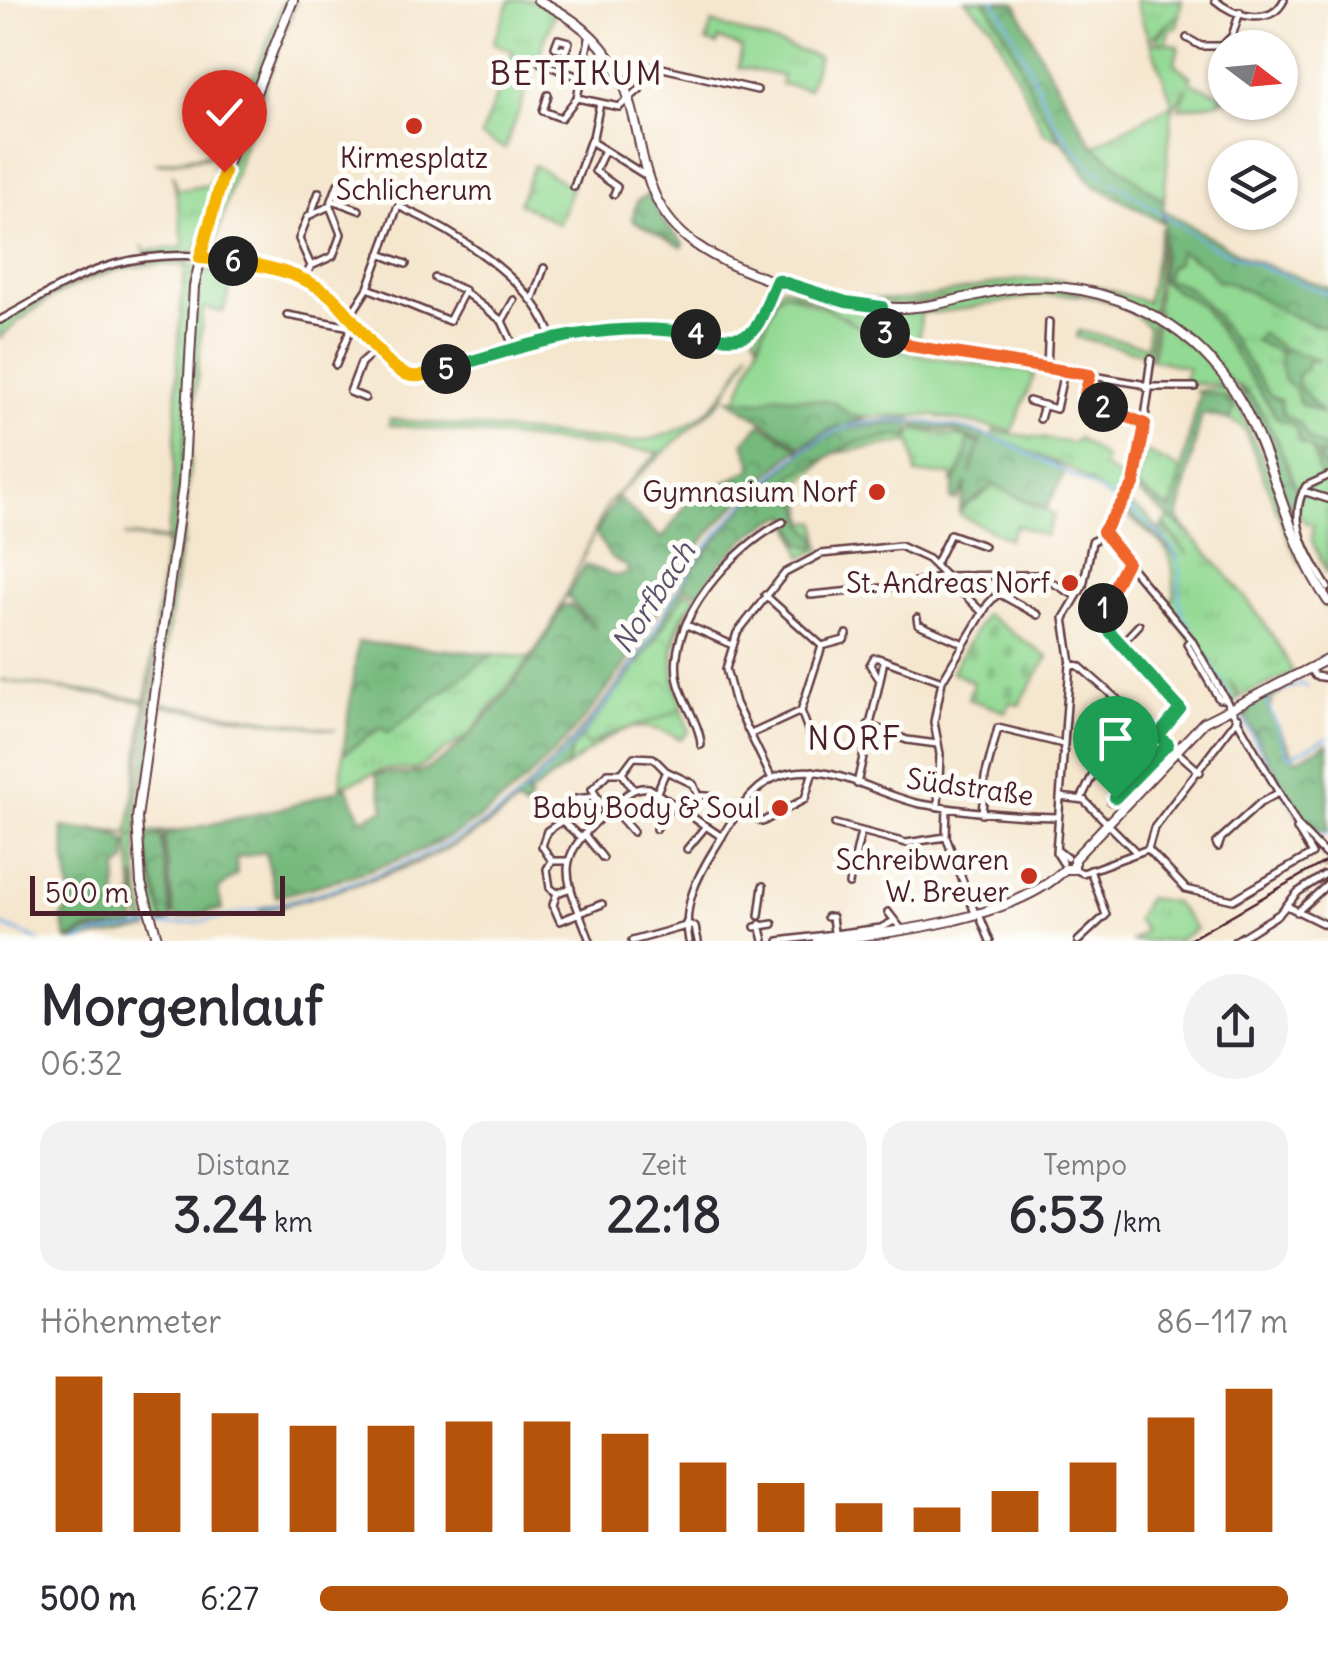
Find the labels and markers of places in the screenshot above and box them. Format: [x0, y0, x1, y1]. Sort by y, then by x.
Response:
pin [182, 70, 267, 173]
marker: Kirmesplatz Schlicherum [403, 115, 425, 137]
place label: Kirmesplatz Schlicherum [336, 140, 492, 208]
pin: 6 [208, 236, 258, 286]
pin: 3 [860, 308, 910, 358]
pin: 4 [671, 309, 721, 359]
pin: 5 [421, 344, 471, 394]
pin: 2 [1078, 382, 1128, 432]
place label: Gymnasium Norf [642, 474, 858, 510]
marker: Gymnasium Norf [866, 481, 888, 503]
place label: St. Andreas Norf [846, 565, 1051, 601]
marker: St. Andreas Norf [1059, 572, 1081, 594]
pin: 1 [1078, 583, 1128, 633]
pin [1073, 696, 1158, 799]
place label: Baby Body & Soul [533, 790, 760, 826]
marker: Baby Body & Soul [769, 797, 791, 819]
place label: Schreibwaren W. Breuer [836, 842, 1009, 910]
marker: Schreibwaren W. Breuer [1018, 865, 1040, 887]

